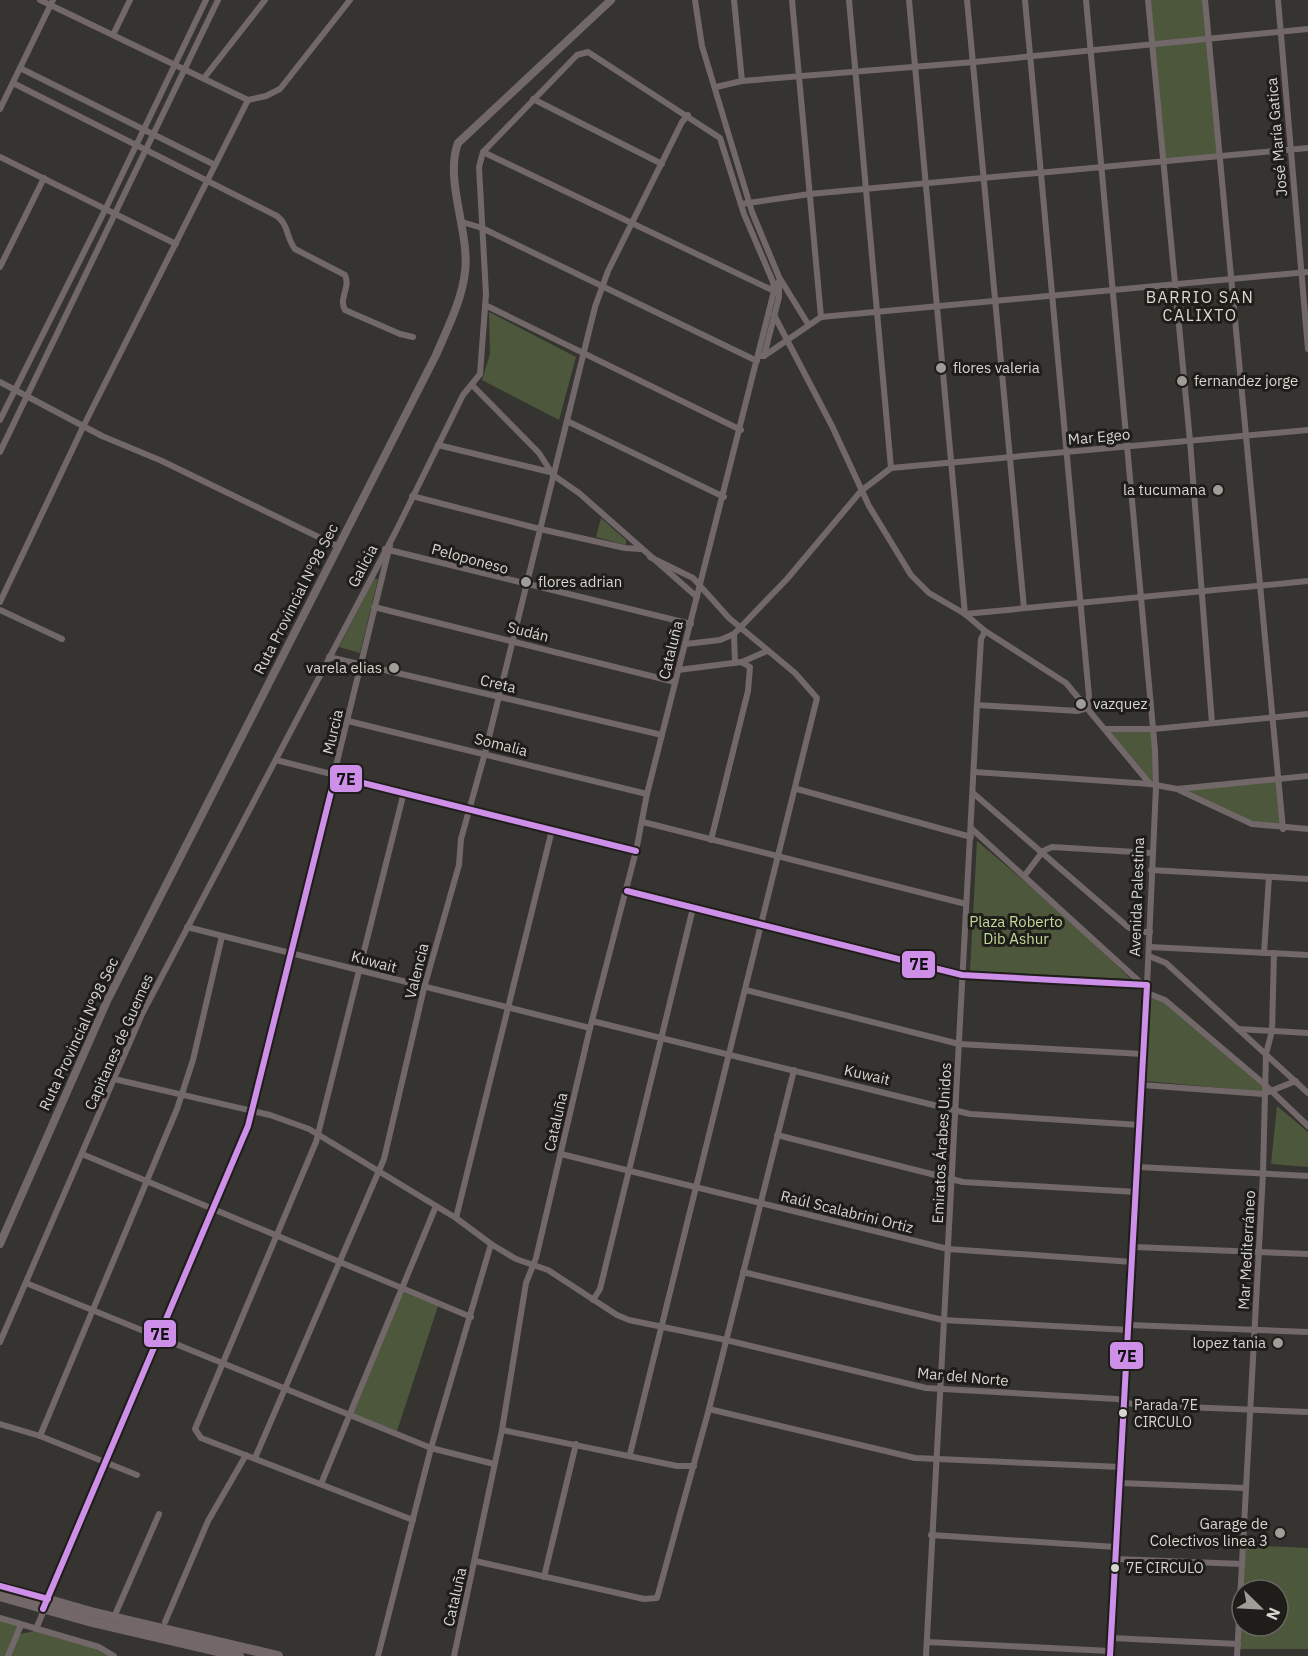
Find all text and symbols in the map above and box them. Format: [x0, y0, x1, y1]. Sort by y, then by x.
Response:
street label: José María Gatica [1262, 77, 1291, 197]
district label: BARRIO SAN CALIXTO [1146, 287, 1254, 325]
place label: flores valeria [953, 358, 1040, 377]
marker: flores valeria [934, 361, 948, 375]
place label: fernandez jorge [1194, 371, 1298, 390]
marker: fernandez jorge [1175, 374, 1189, 388]
street label: Mar Egeo [1067, 424, 1131, 449]
place label: la tucumana [1123, 480, 1206, 499]
marker: la tucumana [1211, 483, 1225, 497]
street label: Ruta Provincial Nº98 Sec [249, 520, 342, 677]
street label: Peloponeso [429, 539, 511, 578]
street label: Galicia [343, 541, 382, 590]
place label: flores adrian [538, 572, 622, 591]
marker: flores adrian [519, 575, 533, 589]
street label: Sudán [505, 617, 551, 646]
street label: Cataluña [654, 619, 687, 681]
place label: varela elias [306, 658, 382, 677]
marker: varela elias [387, 661, 401, 675]
street label: Creta [478, 670, 518, 697]
place label: vazquez [1093, 694, 1147, 713]
marker: vazquez [1074, 697, 1088, 711]
street label: Murcia [318, 708, 347, 756]
street label: Somalia [473, 729, 530, 760]
line badge: 7E [329, 764, 363, 793]
text: 7E [336, 769, 356, 789]
street label: Avenida Palestina [1125, 837, 1148, 957]
park label: Plaza Roberto Dib Ashur [969, 912, 1063, 948]
street label: Valencia [400, 941, 433, 1001]
street label: Kuwait [349, 946, 399, 977]
line badge: 7E [901, 950, 936, 979]
street label: Ruta Provincial Nº98 Sec [35, 954, 123, 1113]
text: 7E [909, 954, 929, 974]
street label: Capitanes de Guemes [80, 971, 157, 1113]
street label: Kuwait [842, 1060, 892, 1089]
street label: Emiratos Árabes Unidos [928, 1062, 955, 1224]
street label: Cataluña [540, 1091, 571, 1153]
street label: Raúl Scalabrini Ortiz [779, 1186, 915, 1237]
street label: Mar Mediterráneo [1234, 1190, 1259, 1310]
line badge: 7E [143, 1319, 177, 1348]
text: 7E [150, 1324, 170, 1344]
place label: lopez tania [1193, 1333, 1266, 1352]
marker: lopez tania [1271, 1336, 1285, 1350]
line badge: 7E [1109, 1341, 1144, 1370]
text: 7E [1117, 1346, 1137, 1366]
street label: Mar del Norte [916, 1363, 1010, 1390]
place label: Parada 7E CIRCULO [1134, 1396, 1198, 1431]
marker: Parada 7E CIRCULO [1117, 1407, 1129, 1419]
place label: Garage de Colectivos linea 3 [1150, 1514, 1268, 1550]
marker: Garage de Colectivos linea 3 [1273, 1526, 1287, 1540]
place label: 7E CIRCULO [1126, 1559, 1204, 1577]
marker: 7E CIRCULO [1109, 1562, 1121, 1574]
street label: Cataluña [439, 1566, 470, 1628]
north arrow [1230, 1578, 1290, 1638]
text: N [1262, 1605, 1285, 1623]

